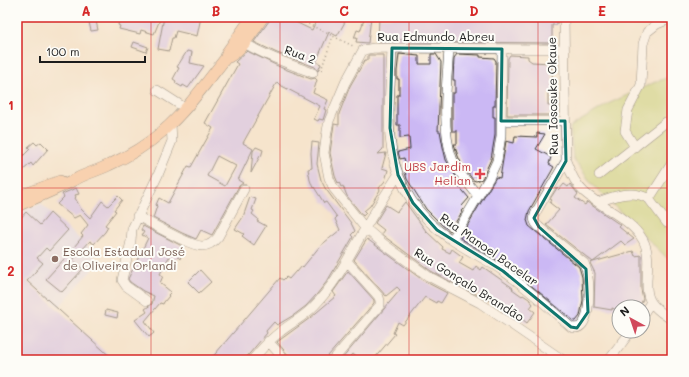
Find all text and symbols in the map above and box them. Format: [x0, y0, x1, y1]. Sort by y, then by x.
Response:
text: A [81, 2, 91, 19]
text: B [212, 2, 221, 19]
text: C [339, 2, 349, 19]
text: D [469, 2, 479, 19]
text: E [598, 2, 606, 19]
street label: Rua Edmundo Abreu [377, 28, 495, 44]
street label: Rua Iososuke Okaue [543, 37, 561, 155]
scale bar [40, 38, 145, 64]
street label: Rua 2 [282, 41, 318, 67]
text: 100 m [46, 43, 80, 59]
text: 1 [8, 96, 14, 113]
place label: UBS Jardim Helian [404, 158, 471, 188]
marker: UBS Jardim Helian [474, 168, 486, 180]
street label: Rua Manoel Bacelar [437, 209, 542, 289]
place label: Escola Estadual José de Oliveira Orlandi [63, 243, 185, 273]
street label: Rua Gonçalo Brandão [412, 244, 527, 324]
marker: Escola Estadual José de Oliveira Orlandi [50, 254, 60, 264]
text: 2 [7, 262, 15, 279]
north arrow [611, 299, 651, 339]
text: N [616, 303, 632, 319]

